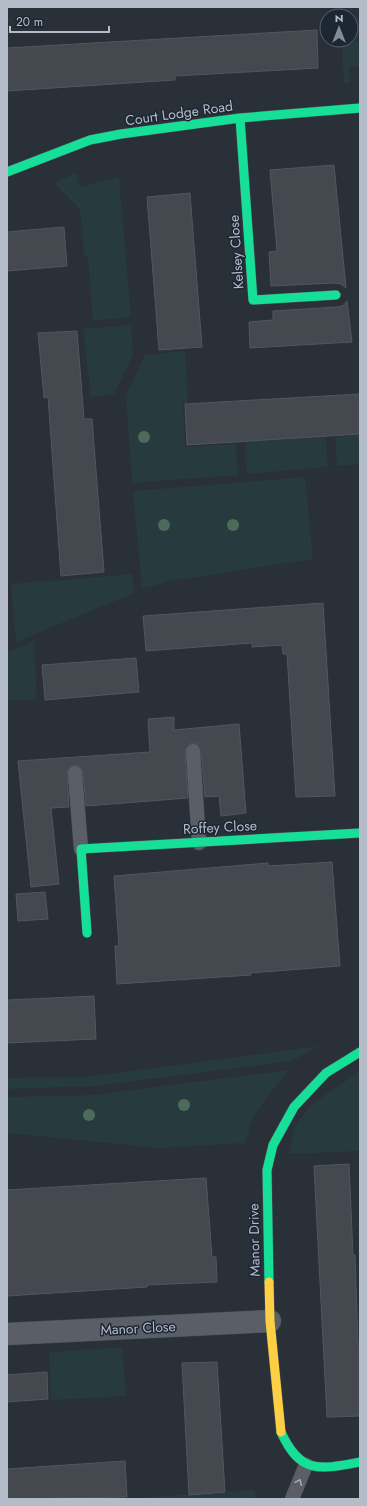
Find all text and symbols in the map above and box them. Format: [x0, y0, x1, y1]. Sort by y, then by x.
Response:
scale bar [10, 8, 109, 34]
north arrow [319, 8, 359, 48]
text: N [335, 10, 343, 26]
text: 20 m [16, 13, 43, 31]
street label: Court Lodge Road [124, 96, 234, 130]
street label: Kelsey Close [223, 214, 249, 290]
street label: Roffey Close [182, 815, 258, 839]
street label: Manor Drive [243, 1203, 265, 1277]
street label: Manor Close [100, 1316, 176, 1340]
one-way arrow [294, 1478, 302, 1486]

